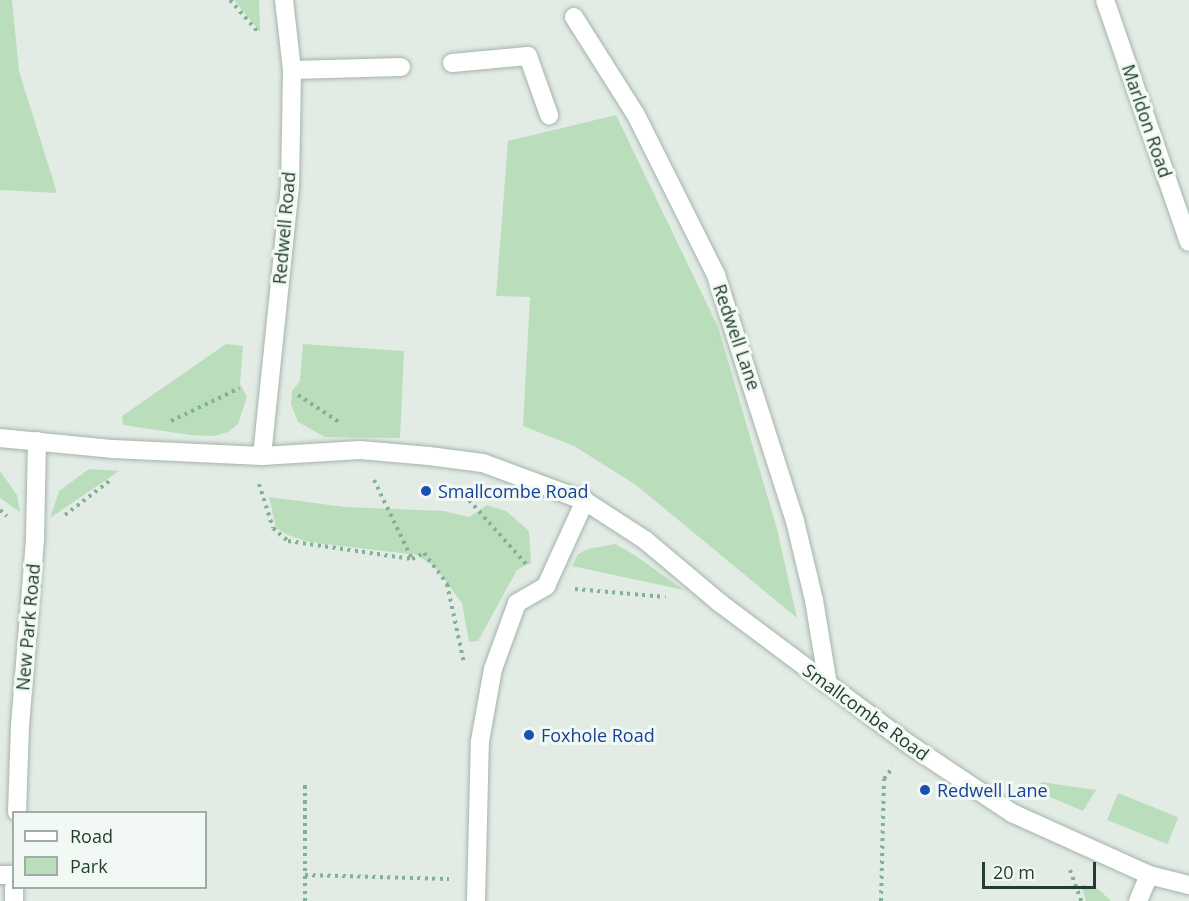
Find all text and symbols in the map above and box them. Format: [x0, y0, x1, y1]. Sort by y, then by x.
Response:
street label: Marldon Road [1117, 61, 1177, 181]
street label: Redwell Road [268, 171, 300, 285]
street label: Redwell Lane [709, 281, 765, 393]
place label: Smallcombe Road [438, 480, 588, 502]
marker: Smallcombe Road [419, 484, 433, 498]
street label: New Park Road [12, 563, 44, 691]
street label: Smallcombe Road [799, 659, 933, 765]
place label: Foxhole Road [541, 724, 655, 746]
marker: Foxhole Road [522, 728, 536, 742]
place label: Redwell Lane [937, 779, 1048, 801]
marker: Redwell Lane [918, 783, 932, 797]
legend [12, 811, 207, 889]
text: Road [70, 824, 113, 848]
scale bar [985, 850, 1099, 888]
text: Park [70, 854, 108, 878]
text: 20 m [993, 860, 1035, 884]

